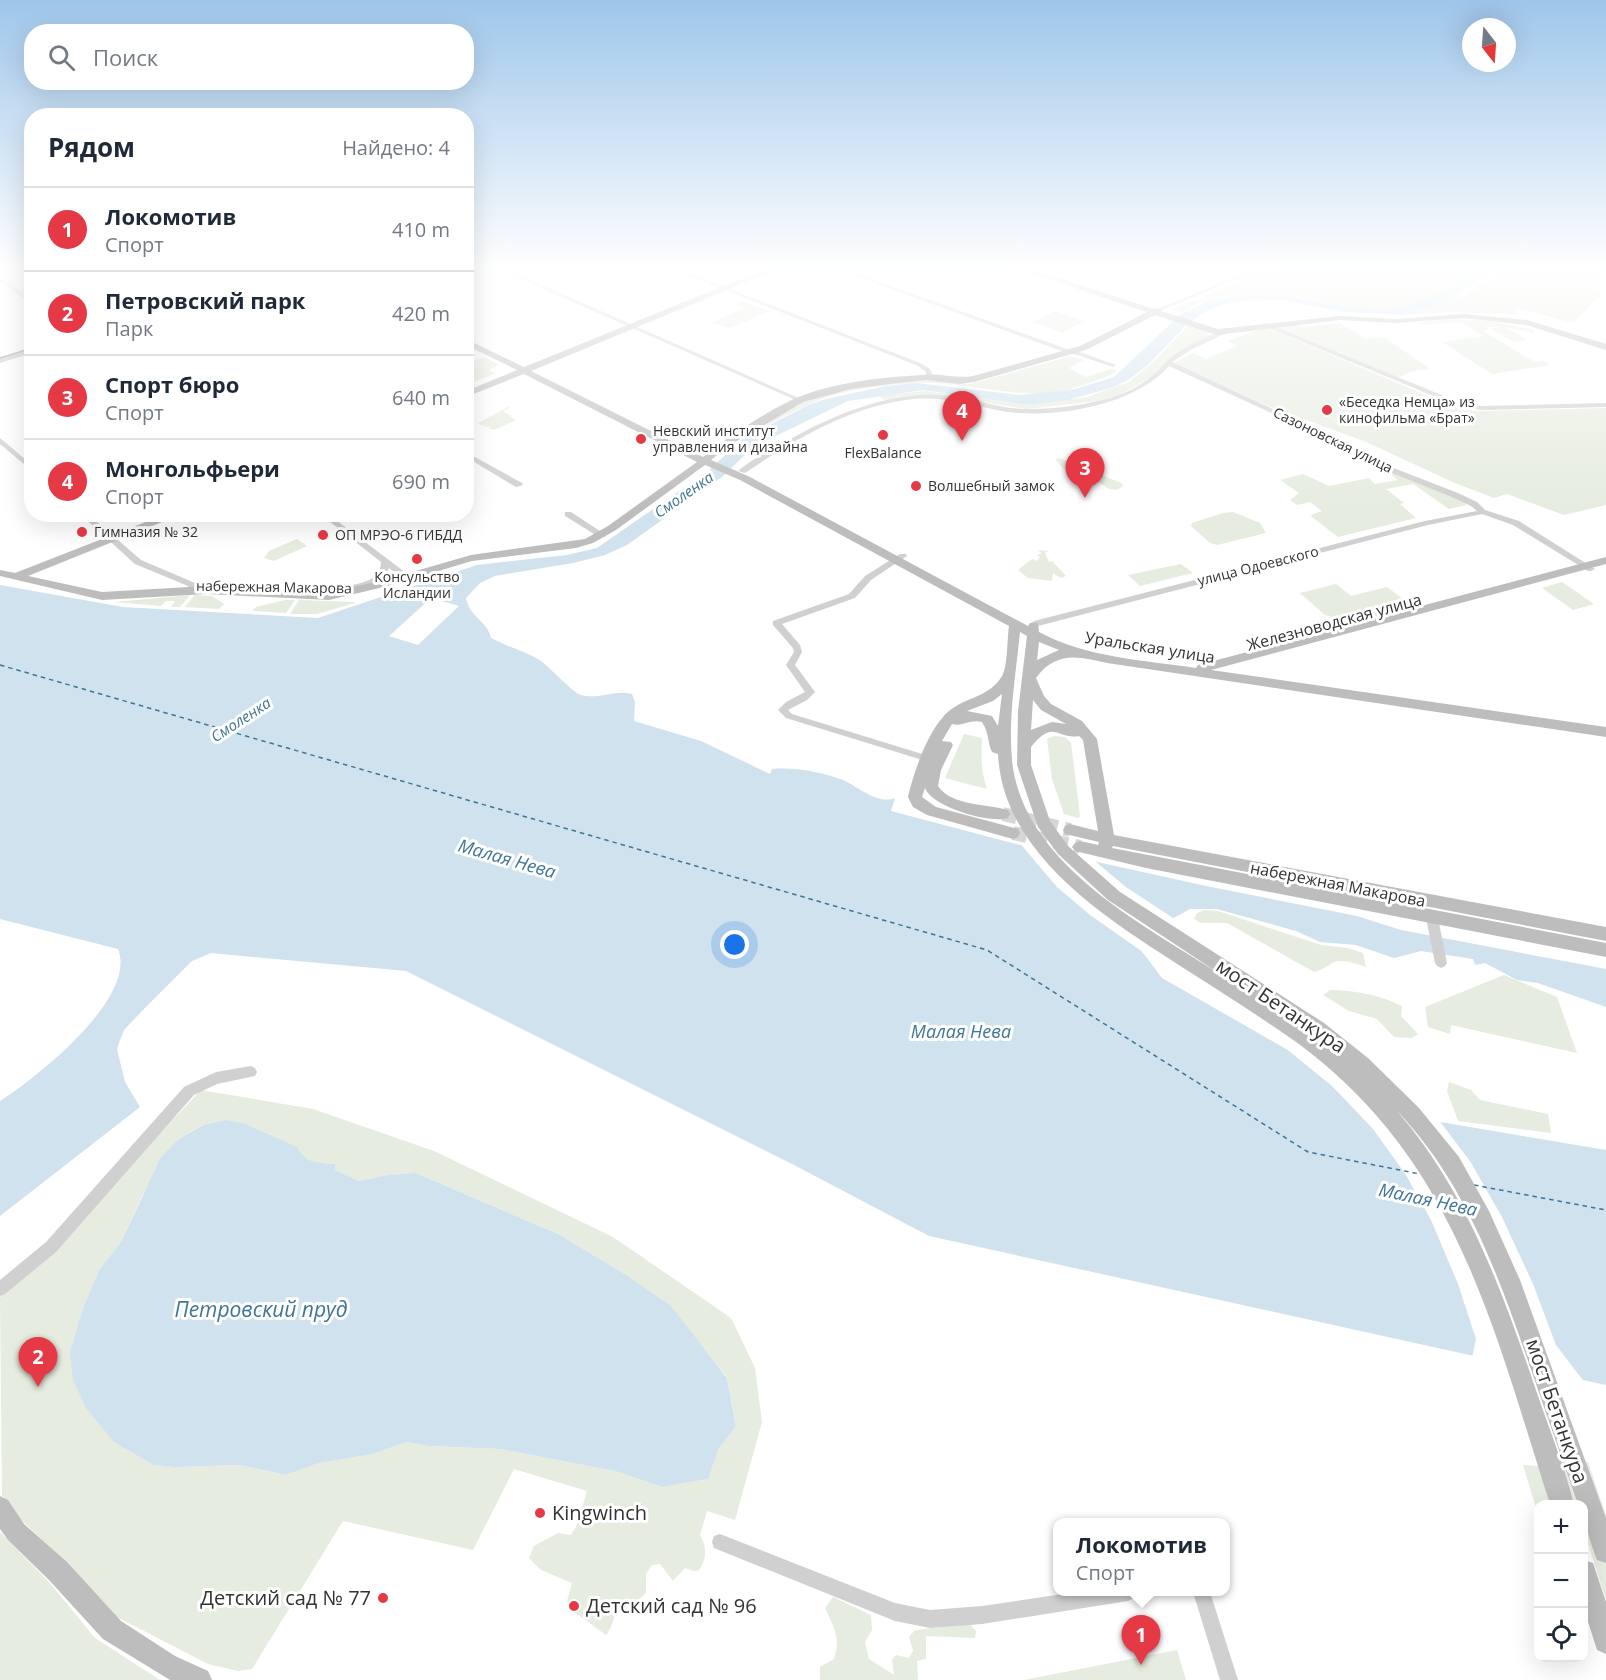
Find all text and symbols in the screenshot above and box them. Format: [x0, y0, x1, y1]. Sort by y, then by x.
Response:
north arrow [1462, 18, 1516, 72]
search box [24, 24, 474, 90]
icon: search [45, 41, 78, 74]
text: Поиск [93, 42, 158, 72]
text: Рядом [48, 129, 135, 165]
text: Найдено: 4 [342, 134, 450, 161]
text: Локомотив [105, 201, 236, 231]
text: 1 [62, 216, 73, 243]
text: 410 m [392, 216, 450, 243]
text: Спорт [105, 231, 164, 258]
text: Петровский парк [105, 285, 305, 315]
text: 2 [62, 300, 73, 327]
text: 420 m [392, 300, 450, 327]
text: Парк [105, 315, 153, 342]
text: Спорт бюро [105, 369, 239, 399]
text: 3 [62, 384, 73, 411]
text: 640 m [392, 384, 450, 411]
pin: 4 [942, 392, 982, 441]
place label: «Беседка Немца» из кинофильма «Брат» [1339, 392, 1475, 427]
text: Спорт [105, 399, 164, 426]
street label: Сазоновская улица [1270, 402, 1396, 477]
marker: «Беседка Немца» из кинофильма «Брат» [1320, 403, 1334, 417]
place label: Невский институт управления и дизайна [653, 421, 808, 456]
marker: FlexBalance [876, 428, 890, 442]
marker: Невский институт управления и дизайна [634, 432, 648, 446]
place label: FlexBalance [844, 443, 922, 462]
pin: 3 [1066, 448, 1104, 498]
text: Монгольфьери [105, 453, 280, 483]
water label: Смоленка [650, 466, 717, 522]
text: 4 [62, 468, 73, 495]
text: 690 m [392, 468, 450, 495]
place label: Волшебный замок [928, 476, 1056, 495]
marker: Волшебный замок [909, 479, 923, 493]
text: Спорт [105, 483, 164, 510]
place label: Гимназия № 32 [94, 522, 198, 541]
marker: Гимназия № 32 [75, 525, 89, 539]
place label: ОП МРЭО-6 ГИБДД [335, 525, 463, 544]
marker: ОП МРЭО-6 ГИБДД [316, 528, 330, 542]
street label: улица Одоевского [1195, 541, 1320, 590]
marker: Консульство Исландии [410, 552, 424, 566]
place label: Консульство Исландии [374, 567, 460, 602]
street label: набережная Макарова [196, 576, 352, 597]
street label: Железноводская улица [1244, 588, 1424, 656]
street label: Уральская улица [1083, 626, 1217, 668]
water label: Смоленка [207, 692, 275, 746]
water label: Малая Нева [456, 833, 559, 883]
street label: набережная Макарова [1249, 856, 1427, 912]
your location [720, 930, 749, 959]
street label: мост Бетанкура [1211, 952, 1352, 1059]
water label: Малая Нева [911, 1019, 1011, 1043]
water label: Малая Нева [1377, 1177, 1480, 1221]
water label: Петровский пруд [174, 1295, 348, 1323]
street label: мост Бетанкура [1520, 1335, 1595, 1487]
pin: 2 [18, 1338, 57, 1387]
place label: Kingwinch [552, 1499, 647, 1526]
map controls [1534, 1500, 1588, 1662]
button: + [1534, 1500, 1588, 1554]
marker: Kingwinch [533, 1506, 547, 1520]
popup [1053, 1518, 1230, 1596]
text: Локомотив [1076, 1529, 1207, 1559]
button: − [1534, 1554, 1588, 1608]
text: Спорт [1076, 1559, 1135, 1586]
place label: Детский сад № 77 [200, 1584, 371, 1611]
marker: Детский сад № 77 [376, 1591, 390, 1605]
place label: Детский сад № 96 [586, 1592, 757, 1619]
marker: Детский сад № 96 [567, 1599, 581, 1613]
button: locate [1534, 1608, 1588, 1662]
pin: 1 [1122, 1616, 1160, 1665]

